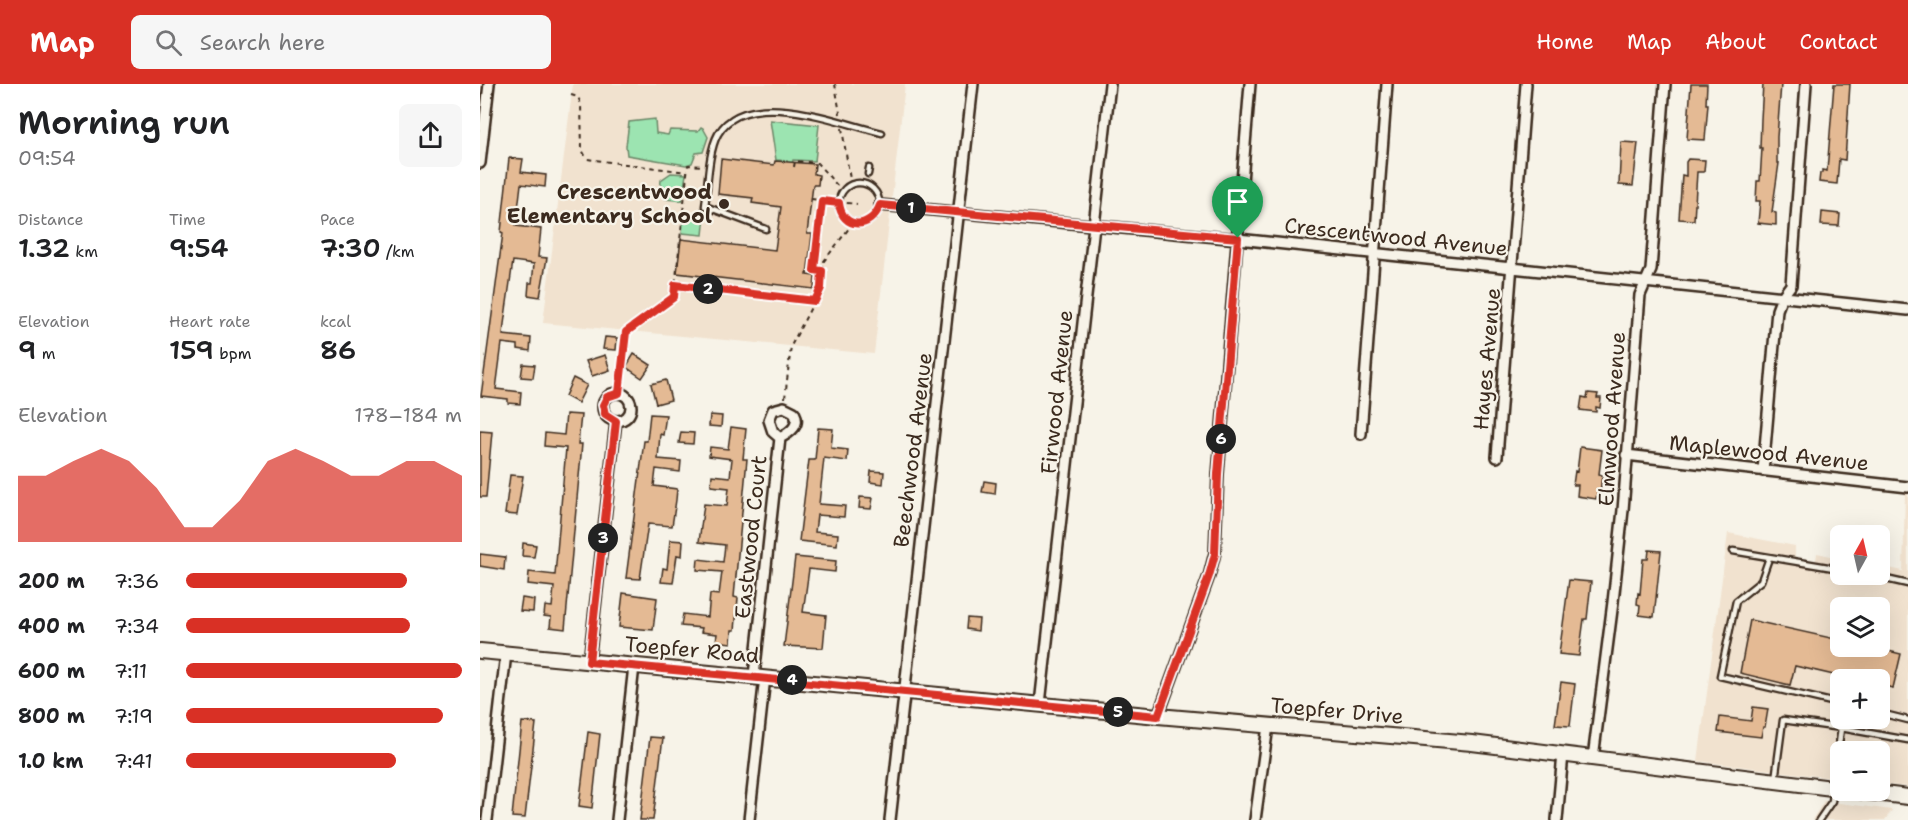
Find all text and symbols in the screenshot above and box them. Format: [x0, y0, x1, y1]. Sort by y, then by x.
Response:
search box [131, 15, 551, 69]
text: Map [30, 23, 95, 61]
icon: search [152, 26, 185, 59]
text: Search here [200, 28, 325, 57]
text: Home [1536, 28, 1594, 56]
text: Map [1627, 28, 1672, 56]
text: About [1705, 28, 1766, 56]
text: Contact [1799, 28, 1878, 56]
text: Morning run [18, 100, 230, 145]
button: share [399, 104, 462, 167]
text: 09:54 [18, 145, 76, 171]
pin [1212, 176, 1263, 238]
place label: Crescentwood Elementary School [507, 178, 712, 230]
icon: arrive [1221, 185, 1254, 218]
pin: 1 [896, 193, 926, 223]
marker: Crescentwood Elementary School [717, 197, 731, 211]
text: 1 [907, 197, 915, 218]
text: Distance [18, 209, 84, 230]
text: Time [169, 209, 206, 230]
text: Pace [320, 209, 355, 230]
street label: Crescentwood Avenue [1283, 211, 1509, 263]
text: 1.32 [18, 230, 70, 265]
text: 9:54 [169, 230, 229, 265]
text: 7:30 [320, 230, 381, 265]
text: km [70, 241, 98, 262]
text: /km [381, 241, 415, 262]
pin: 2 [693, 274, 723, 304]
text: 2 [702, 278, 714, 299]
street label: Hayes Avenue [1467, 287, 1507, 431]
street label: Firwood Avenue [1034, 309, 1080, 475]
text: Elevation [18, 311, 90, 332]
text: Heart rate [169, 311, 251, 332]
text: kcal [320, 311, 351, 332]
street label: Elmwood Avenue [1592, 331, 1632, 507]
text: 9 [18, 332, 36, 367]
text: 159 [169, 332, 214, 367]
text: 86 [320, 332, 356, 367]
text: m [36, 343, 55, 364]
text: bpm [214, 343, 251, 364]
street label: Beechwood Avenue [887, 351, 939, 549]
text: Elevation [18, 402, 108, 428]
text: 178–184 m [354, 402, 462, 428]
pin: 6 [1206, 424, 1236, 454]
text: 6 [1215, 428, 1227, 449]
street label: Maplewood Avenue [1668, 429, 1870, 477]
street label: Eastwood Court [728, 454, 774, 620]
pin: 3 [588, 523, 618, 553]
north arrow [1830, 525, 1890, 585]
map controls [1830, 525, 1890, 801]
text: 3 [597, 527, 609, 548]
text: 200 m [18, 568, 85, 594]
text: 7:36 [114, 568, 159, 594]
button: layers [1830, 597, 1890, 657]
text: 400 m [18, 613, 85, 639]
text: 7:34 [114, 613, 159, 639]
street label: Toepfer Road [624, 630, 760, 670]
text: 600 m [18, 658, 85, 684]
text: 7:11 [114, 658, 147, 684]
pin: 4 [777, 665, 807, 695]
text: 4 [786, 669, 798, 690]
button: + [1830, 669, 1890, 729]
street label: Toepfer Drive [1269, 691, 1405, 731]
pin: 5 [1103, 697, 1133, 727]
text: 5 [1113, 701, 1123, 722]
text: 800 m [18, 703, 85, 729]
text: 7:19 [114, 703, 153, 729]
button: − [1830, 741, 1890, 801]
text: 1.0 km [18, 748, 83, 774]
text: 7:41 [114, 748, 153, 774]

